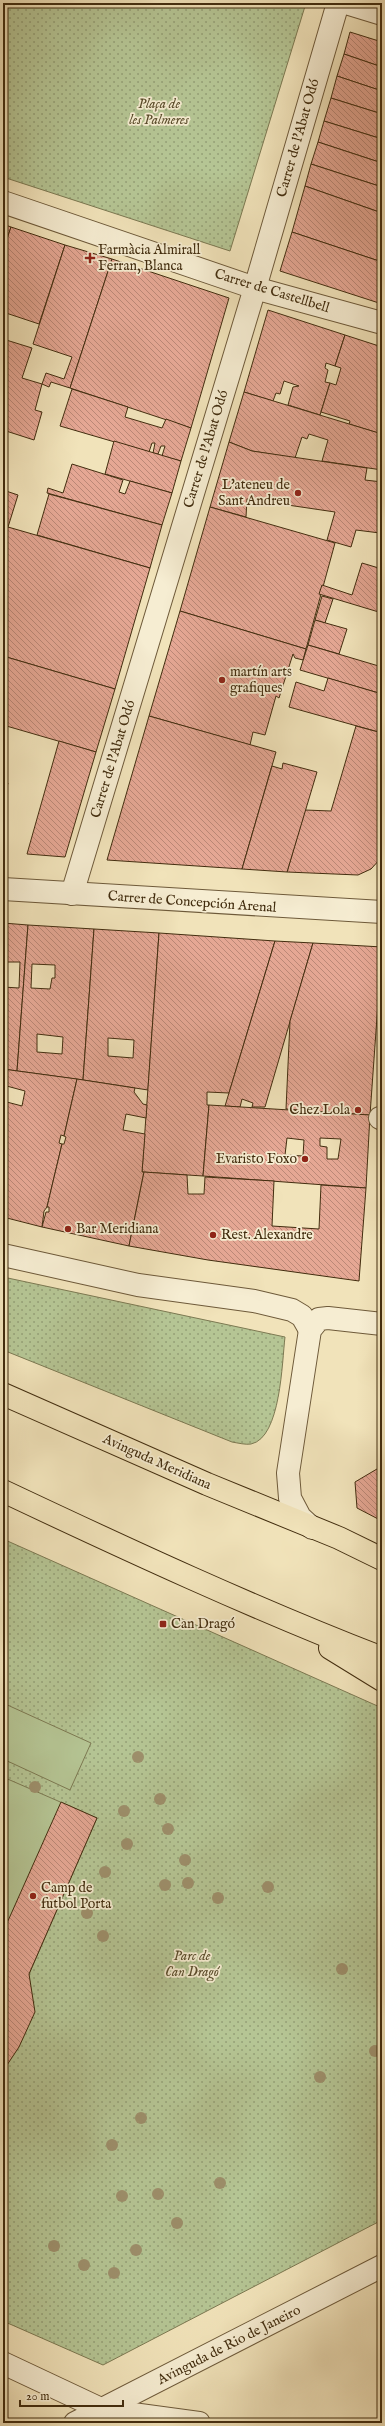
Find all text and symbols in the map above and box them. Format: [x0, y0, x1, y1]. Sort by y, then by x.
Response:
street label: Carrer de l'Abat Odó [272, 76, 324, 199]
park label: Plaça de les Palmeres [129, 95, 190, 129]
place label: Farmàcia Almirall Ferran, Blanca [98, 241, 200, 275]
marker: Farmàcia Almirall Ferran, Blanca [85, 253, 95, 263]
street label: Carrer de Castellbell [212, 265, 332, 317]
street label: Carrer de l'Abat Odó [179, 387, 233, 510]
place label: L'ateneu de Sant Andreu [218, 476, 291, 510]
marker: L'ateneu de Sant Andreu [293, 488, 303, 498]
place label: martín arts grafiques [230, 663, 292, 697]
marker: martín arts grafiques [217, 675, 227, 685]
street label: Carrer de l'Abat Odó [86, 697, 140, 820]
street label: Carrer de Concepción Arenal [107, 887, 277, 917]
place label: Chez Lola [289, 1101, 351, 1119]
marker: Chez Lola [353, 1105, 363, 1115]
place label: Evaristo Foxo [216, 1150, 297, 1168]
marker: Evaristo Foxo [300, 1154, 310, 1164]
place label: Bar Meridiana [76, 1220, 160, 1238]
marker: Bar Meridiana [63, 1224, 73, 1234]
place label: Rest. Alexandre [221, 1226, 313, 1244]
marker: Rest. Alexandre [208, 1230, 218, 1240]
street label: Avinguda Meridiana [99, 1430, 215, 1494]
place label: Can Dragó [171, 1615, 236, 1633]
marker: Can Dragó [158, 1619, 168, 1629]
place label: Camp de futbol Porta [41, 1879, 112, 1913]
marker: Camp de futbol Porta [28, 1891, 38, 1901]
park label: Parc de Can Dragó [165, 1947, 221, 1982]
street label: Avinguda de Rio de Janeiro [153, 2301, 304, 2389]
scale bar [20, 2382, 123, 2408]
text: 20 m [26, 2389, 49, 2404]

